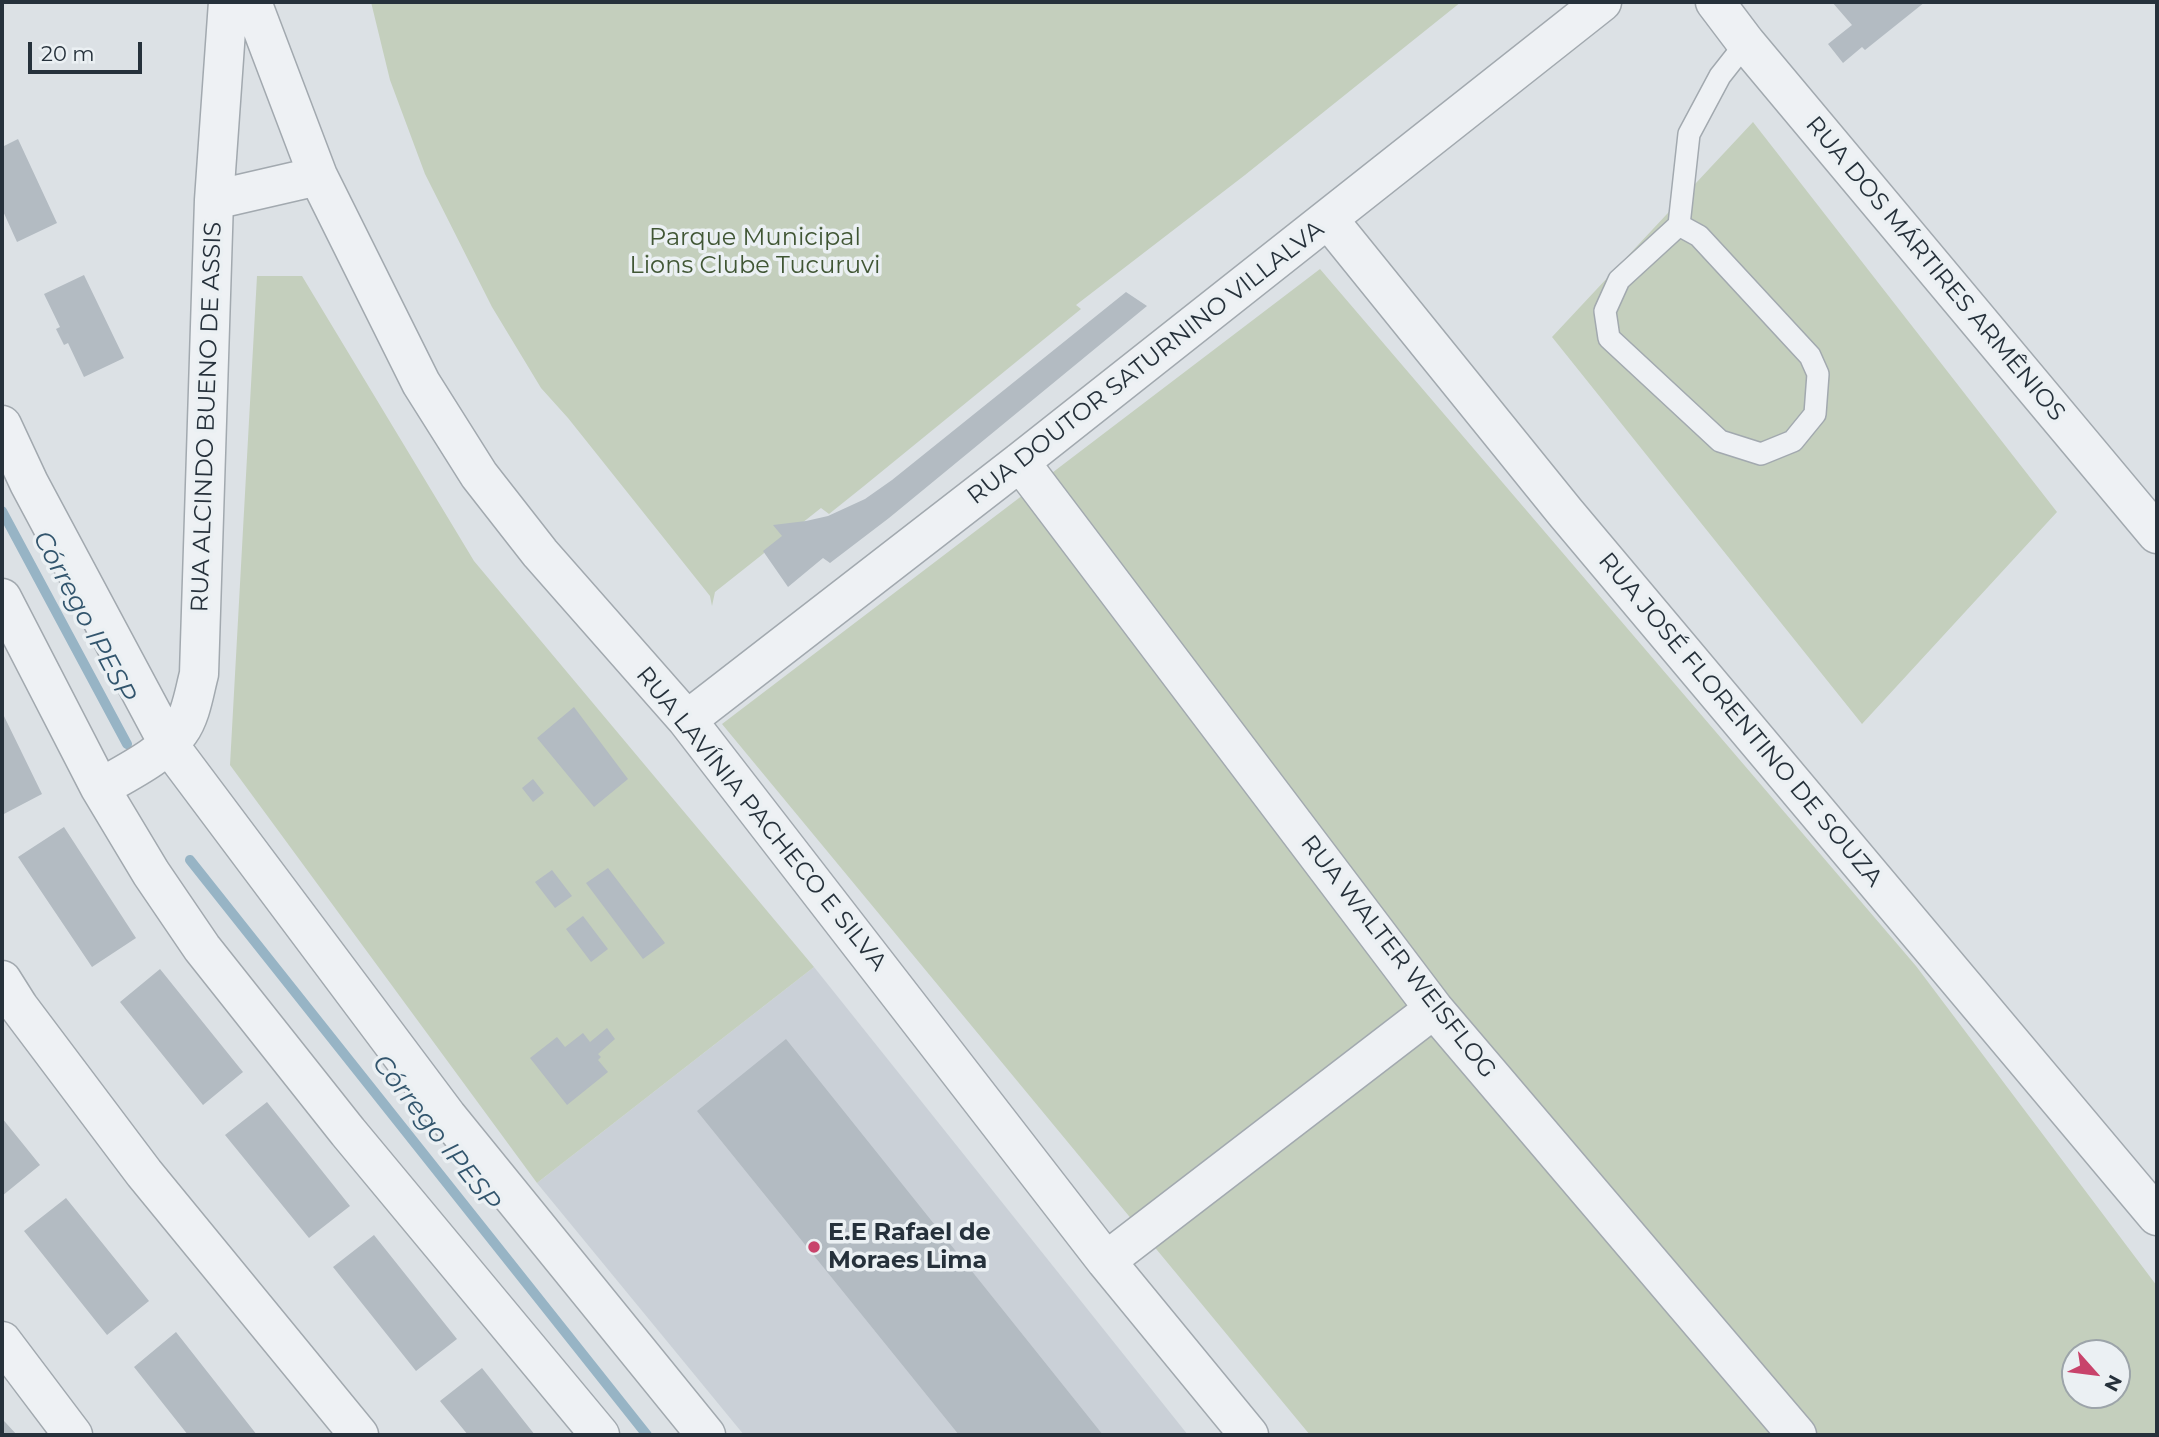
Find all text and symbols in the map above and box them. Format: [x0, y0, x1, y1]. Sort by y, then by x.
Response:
scale bar [32, 28, 145, 72]
text: 20 m [41, 41, 95, 66]
street label: RUA DOS MÁRTIRES ARMÊNIOS [1799, 111, 2071, 427]
street label: RUA DOUTOR SATURNINO VILLALVA [962, 215, 1330, 511]
street label: RUA ALCINDO BUENO DE ASSIS [186, 221, 228, 613]
park label: Parque Municipal Lions Clube Tucuruvi [630, 224, 880, 280]
water label: Córrego IPESP [26, 526, 142, 708]
street label: RUA JOSÉ FLORENTINO DE SOUZA [1592, 547, 1888, 893]
street label: RUA LAVÍNIA PACHECO E SILVA [629, 661, 893, 977]
street label: RUA WALTER WEISFLOG [1294, 830, 1502, 1084]
water label: Córrego IPESP [365, 1049, 507, 1217]
place label: E.E Rafael de Moraes Lima [828, 1219, 991, 1275]
marker: E.E Rafael de Moraes Lima [806, 1239, 822, 1255]
north arrow [2061, 1339, 2131, 1409]
text: N [2099, 1371, 2127, 1395]

